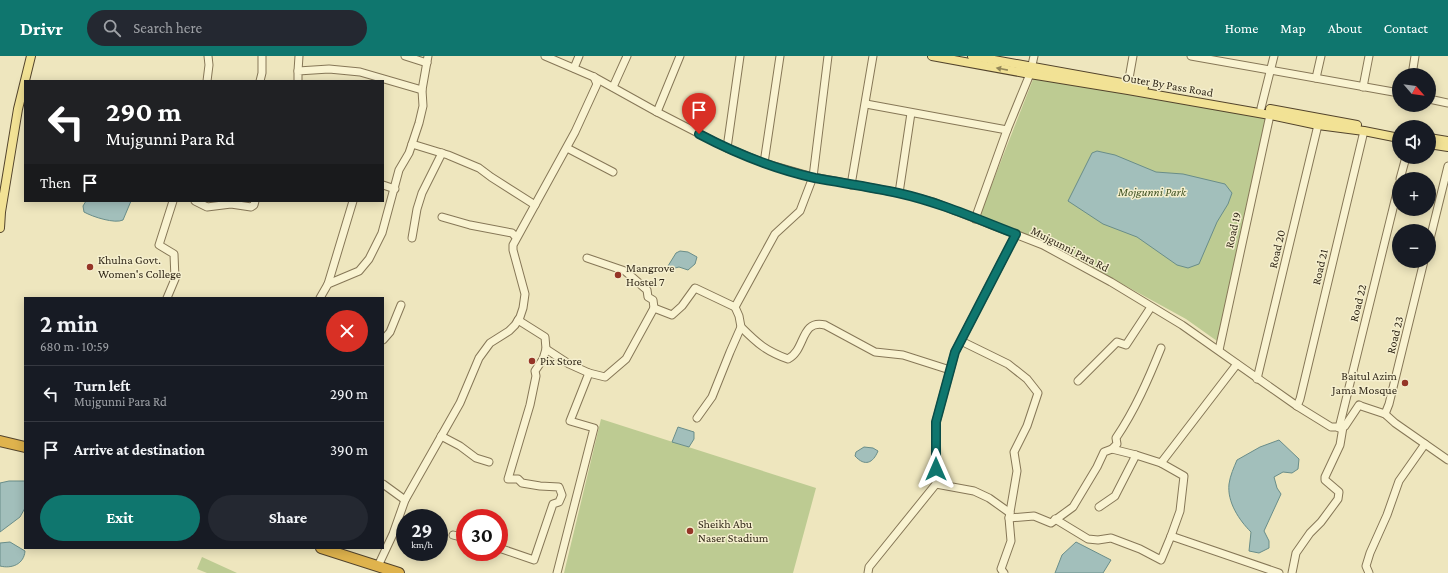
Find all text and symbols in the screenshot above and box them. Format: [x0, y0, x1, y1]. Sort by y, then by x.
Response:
search box [87, 10, 367, 46]
icon: search [101, 17, 123, 39]
text: Drivr [20, 18, 63, 39]
text: Search here [133, 20, 202, 36]
text: Home [1225, 20, 1258, 36]
text: Map [1280, 20, 1306, 36]
text: About [1328, 20, 1362, 36]
text: Contact [1384, 20, 1428, 36]
one-way arrow [996, 66, 1008, 72]
north arrow [1392, 68, 1436, 112]
map controls [1392, 68, 1436, 268]
street label: Outer By Pass Road [1122, 70, 1215, 100]
pin [682, 93, 716, 134]
icon: left [40, 96, 92, 148]
text: 290 m [106, 96, 182, 127]
icon: arrive [688, 99, 710, 121]
button: sound [1392, 120, 1436, 164]
text: Mujgunni Para Rd [106, 129, 235, 149]
icon: arrive [79, 172, 101, 194]
button: + [1392, 172, 1436, 216]
text: Then [40, 175, 71, 191]
park label: Mojgunni Park [1117, 185, 1187, 199]
street label: Road 19 [1222, 211, 1244, 249]
street label: Mujgunni Para Rd [1029, 223, 1112, 275]
button: − [1392, 224, 1436, 268]
street label: Road 20 [1266, 228, 1288, 270]
street label: Road 21 [1309, 248, 1331, 286]
place label: Khulna Govt. Women's College [98, 253, 181, 281]
place label: Mangrove Hostel 7 [626, 261, 674, 289]
marker: Khulna Govt. Women's College [85, 262, 95, 272]
marker: Mangrove Hostel 7 [613, 270, 623, 280]
street label: Road 22 [1347, 283, 1369, 323]
text: 2 min [40, 310, 98, 337]
button: close [326, 310, 368, 352]
street label: Road 23 [1384, 315, 1406, 355]
text: 680 m · 10:59 [40, 339, 109, 354]
place label: Pix Store [540, 354, 582, 368]
marker: Pix Store [527, 356, 537, 366]
place label: Baitul Azim Jama Mosque [1331, 369, 1397, 397]
text: Turn left [74, 378, 130, 394]
marker: Baitul Azim Jama Mosque [1400, 378, 1410, 388]
icon: left [40, 383, 62, 405]
text: 290 m [330, 386, 368, 402]
text: Mujgunni Para Rd [74, 394, 167, 409]
icon: arrive [40, 439, 62, 461]
text: Arrive at destination [74, 442, 205, 458]
text: 390 m [330, 442, 368, 458]
position arrow [915, 448, 957, 490]
button: Exit [40, 495, 200, 541]
button: Share [208, 495, 368, 541]
speed limit sign: 30 [456, 509, 508, 561]
place label: Sheikh Abu Naser Stadium [698, 517, 769, 545]
text: 29 [411, 519, 433, 541]
marker: Sheikh Abu Naser Stadium [685, 526, 695, 536]
text: km/h [411, 539, 433, 550]

